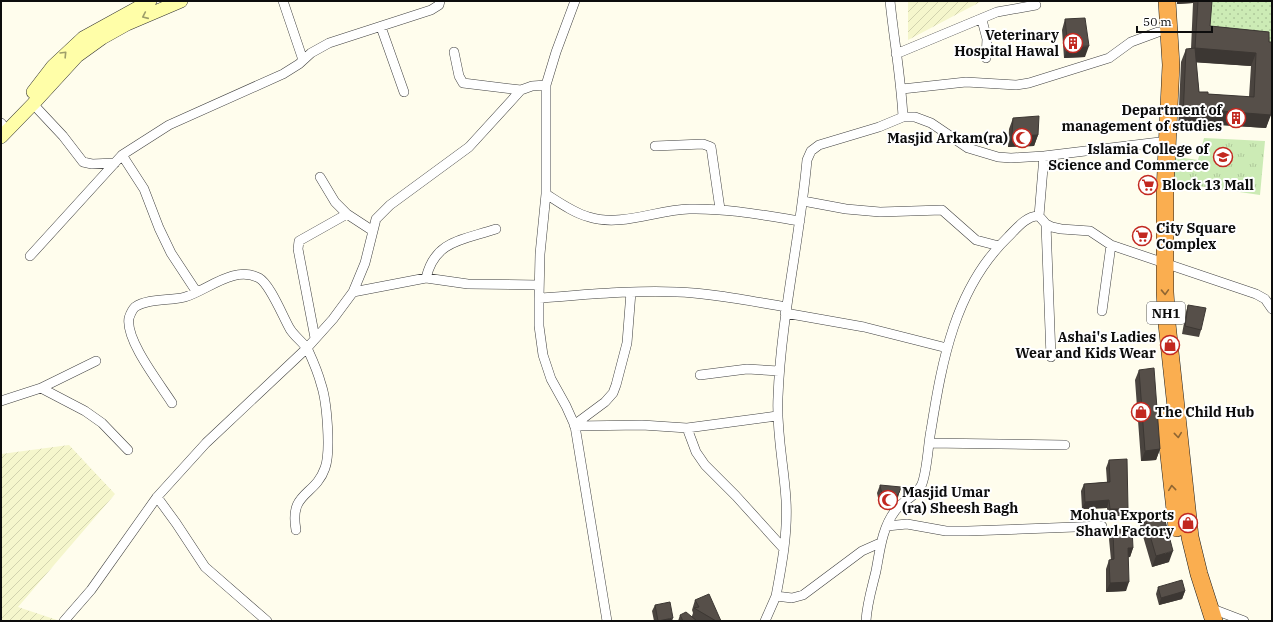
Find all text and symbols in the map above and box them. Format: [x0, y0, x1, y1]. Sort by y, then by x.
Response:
scale bar [1137, 8, 1212, 34]
one-way arrow [141, 11, 149, 19]
text: 50 m [1143, 14, 1172, 29]
place label: Veterinary Hospital Hawal [954, 26, 1059, 60]
building icon: Veterinary Hospital Hawal [1062, 32, 1084, 54]
one-way arrow [59, 51, 67, 59]
place label: Department of management of studies [1062, 101, 1224, 135]
building icon: Department of management of studies [1225, 107, 1247, 129]
mosque icon: Masjid Arkam(ra) [1011, 127, 1033, 149]
place label: Masjid Arkam(ra) [887, 129, 1008, 147]
place label: Islamia College of Science and Commerce [1048, 140, 1211, 174]
school or university icon: Islamia College of Science and Commerce [1212, 146, 1234, 168]
supermarket icon: Block 13 Mall [1137, 174, 1159, 196]
place label: Block 13 Mall [1162, 176, 1254, 194]
place label: City Square Complex [1156, 219, 1236, 253]
supermarket icon: City Square Complex [1131, 225, 1153, 247]
one-way arrow [1161, 289, 1169, 295]
road number: NH1 [1147, 302, 1185, 324]
place label: Ashai's Ladies Wear and Kids Wear [1015, 328, 1156, 362]
shop icon: Ashai's Ladies Wear and Kids Wear [1159, 334, 1181, 356]
shop icon: The Child Hub [1130, 401, 1152, 423]
place label: The Child Hub [1155, 403, 1255, 421]
one-way arrow [1173, 432, 1182, 438]
place label: Masjid Umar (ra) Sheesh Bagh [902, 483, 1018, 517]
one-way arrow [1167, 485, 1176, 491]
mosque icon: Masjid Umar (ra) Sheesh Bagh [877, 489, 899, 511]
place label: Mohua Exports Shawl Factory [1070, 506, 1174, 540]
shop icon: Mohua Exports Shawl Factory [1177, 512, 1199, 534]

